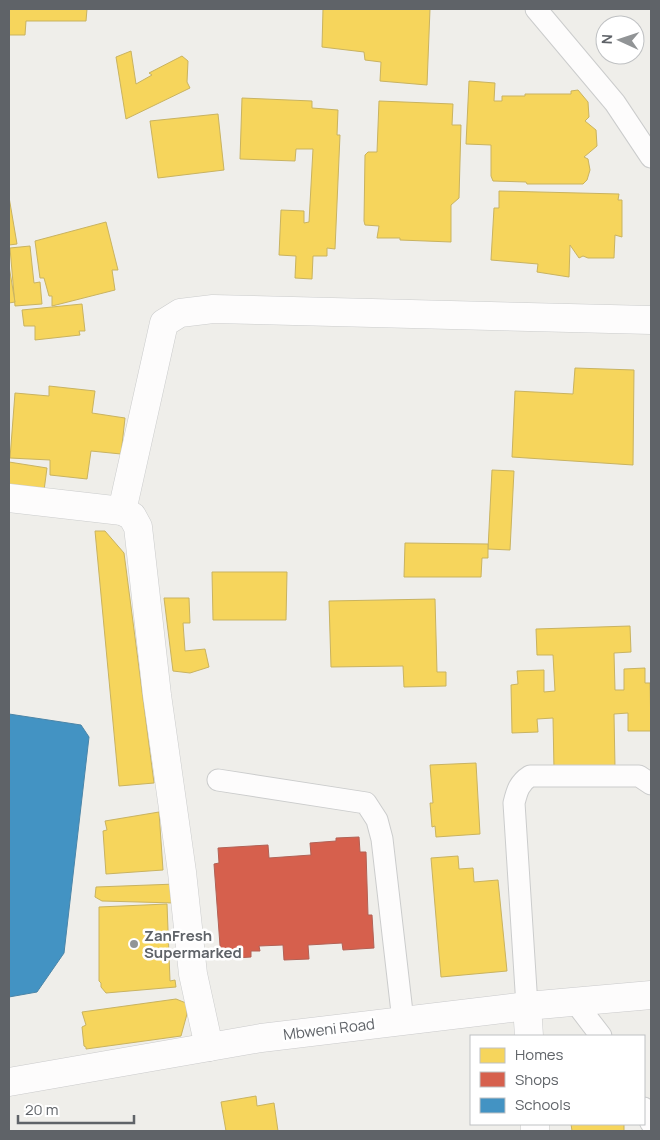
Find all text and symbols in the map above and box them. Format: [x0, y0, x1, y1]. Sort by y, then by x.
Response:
north arrow [595, 15, 645, 65]
text: N [597, 34, 616, 45]
place label: ZanFresh Supermarked [144, 925, 242, 963]
marker: ZanFresh Supermarked [128, 938, 140, 950]
street label: Mbweni Road [282, 1013, 376, 1045]
legend [470, 1035, 645, 1125]
text: Homes [515, 1044, 564, 1065]
text: Shops [515, 1069, 559, 1090]
scale bar [18, 1092, 134, 1124]
text: Schools [515, 1094, 571, 1115]
text: 20 m [25, 1099, 58, 1120]

